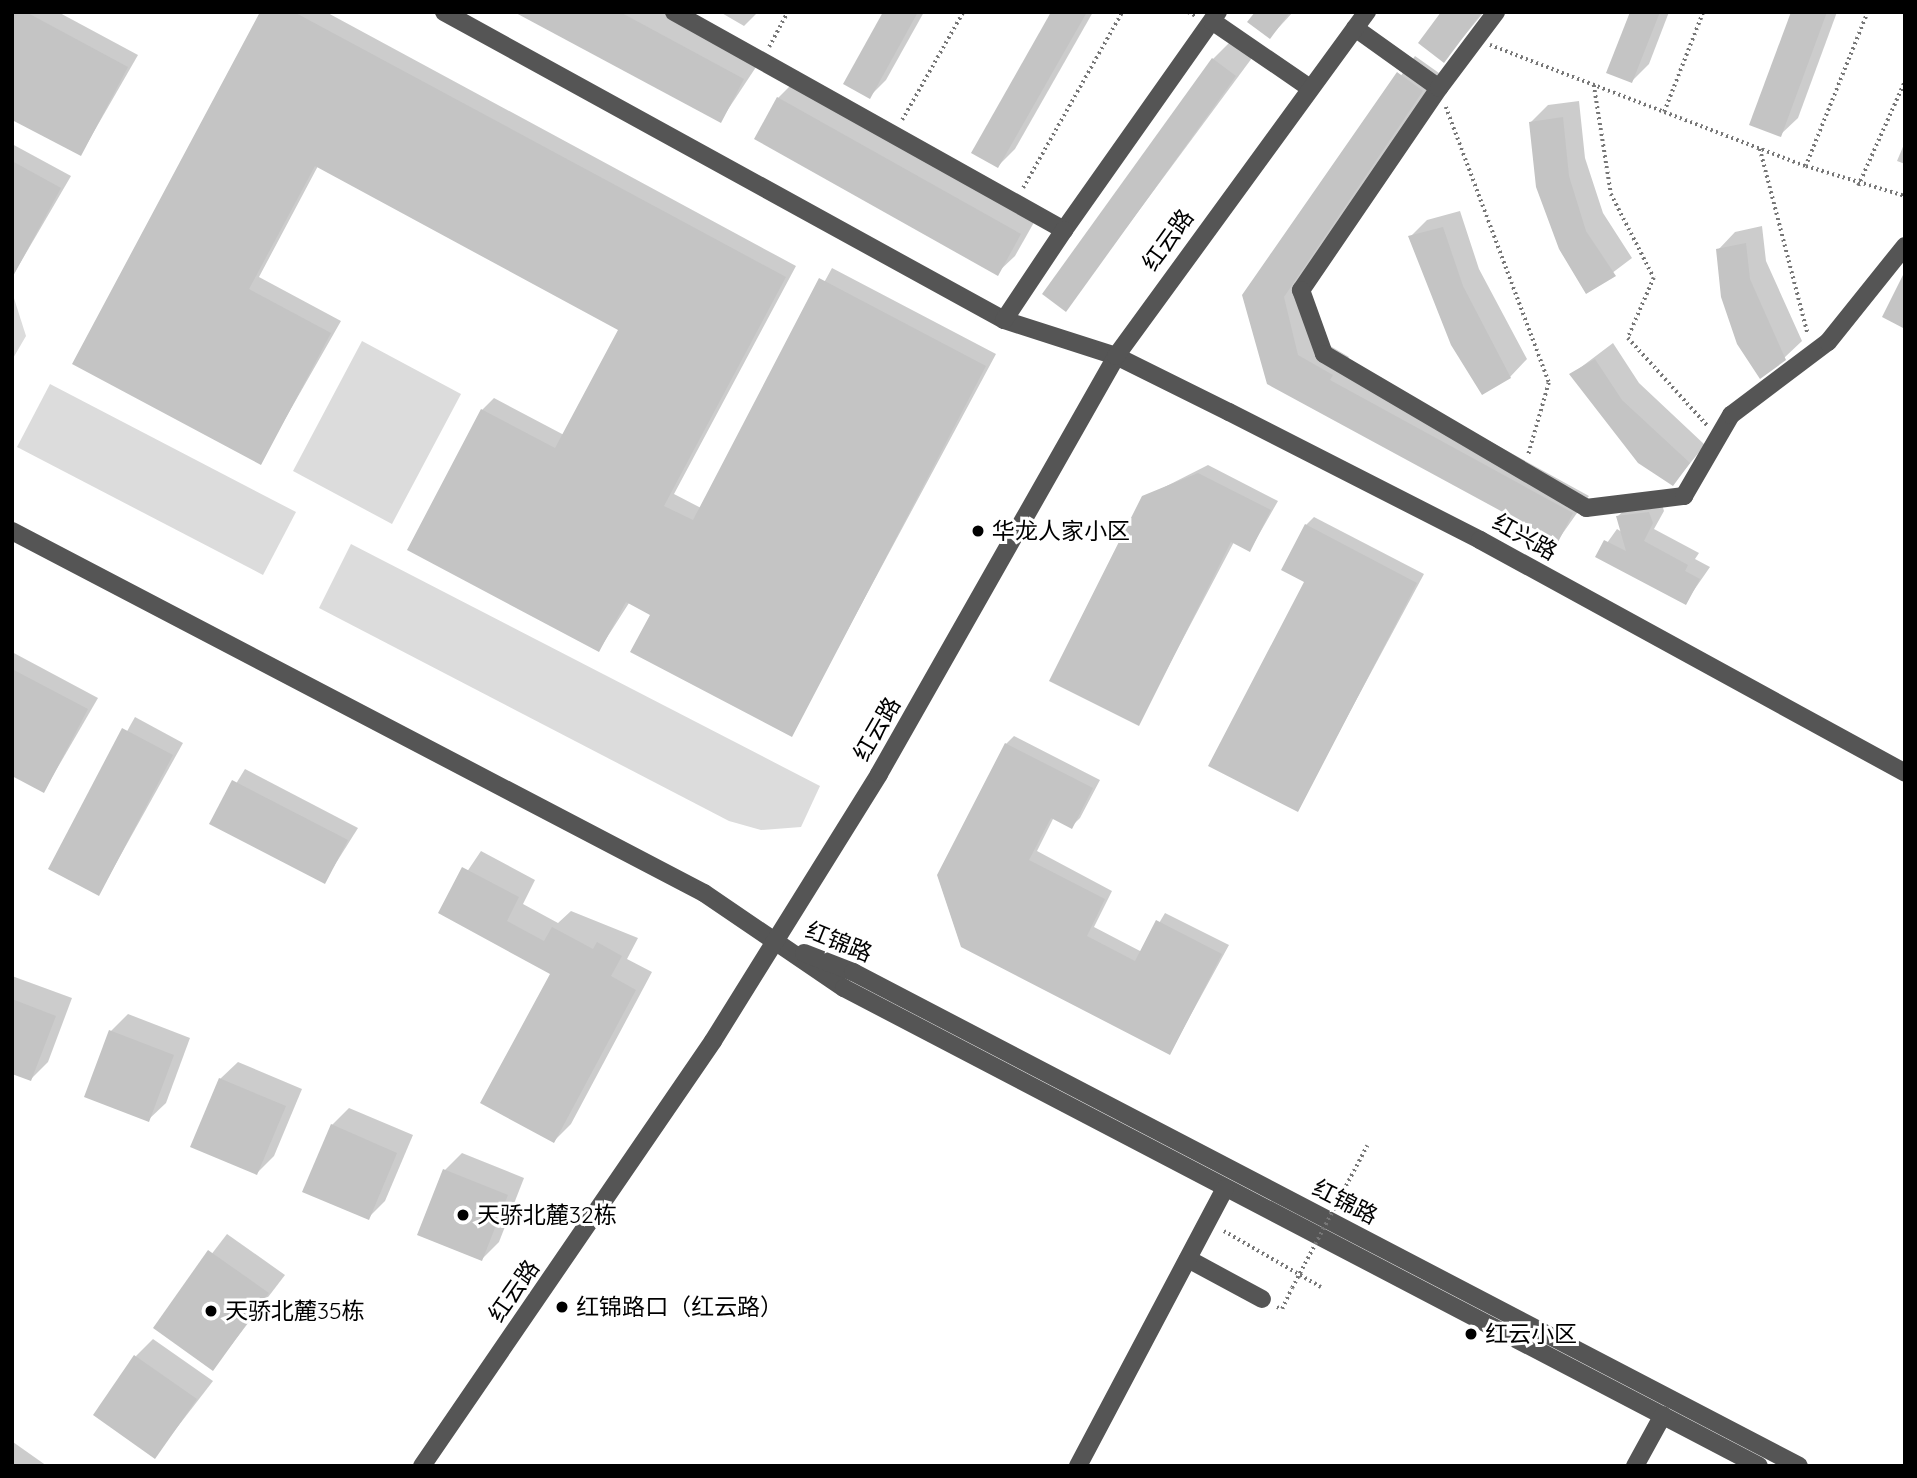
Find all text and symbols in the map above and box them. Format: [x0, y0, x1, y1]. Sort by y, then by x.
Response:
street label: 红云路 [1137, 204, 1199, 276]
street label: 红兴路 [1488, 508, 1562, 566]
place label: 华龙人家小区 [992, 517, 1130, 545]
marker: 华龙人家小区 [970, 523, 986, 539]
street label: 红云路 [848, 692, 906, 766]
street label: 红锦路 [802, 916, 876, 968]
street label: 红锦路 [1308, 1174, 1382, 1230]
place label: 天骄北麓32栋 [477, 1201, 617, 1229]
marker: 天骄北麓32栋 [455, 1207, 471, 1223]
street label: 红云路 [483, 1255, 545, 1327]
place label: 红锦路口（红云路） [576, 1293, 783, 1321]
place label: 天骄北麓35栋 [225, 1297, 365, 1325]
marker: 红锦路口（红云路） [554, 1299, 570, 1315]
marker: 天骄北麓35栋 [203, 1303, 219, 1319]
place label: 红云小区 [1485, 1320, 1577, 1348]
marker: 红云小区 [1463, 1326, 1479, 1342]

